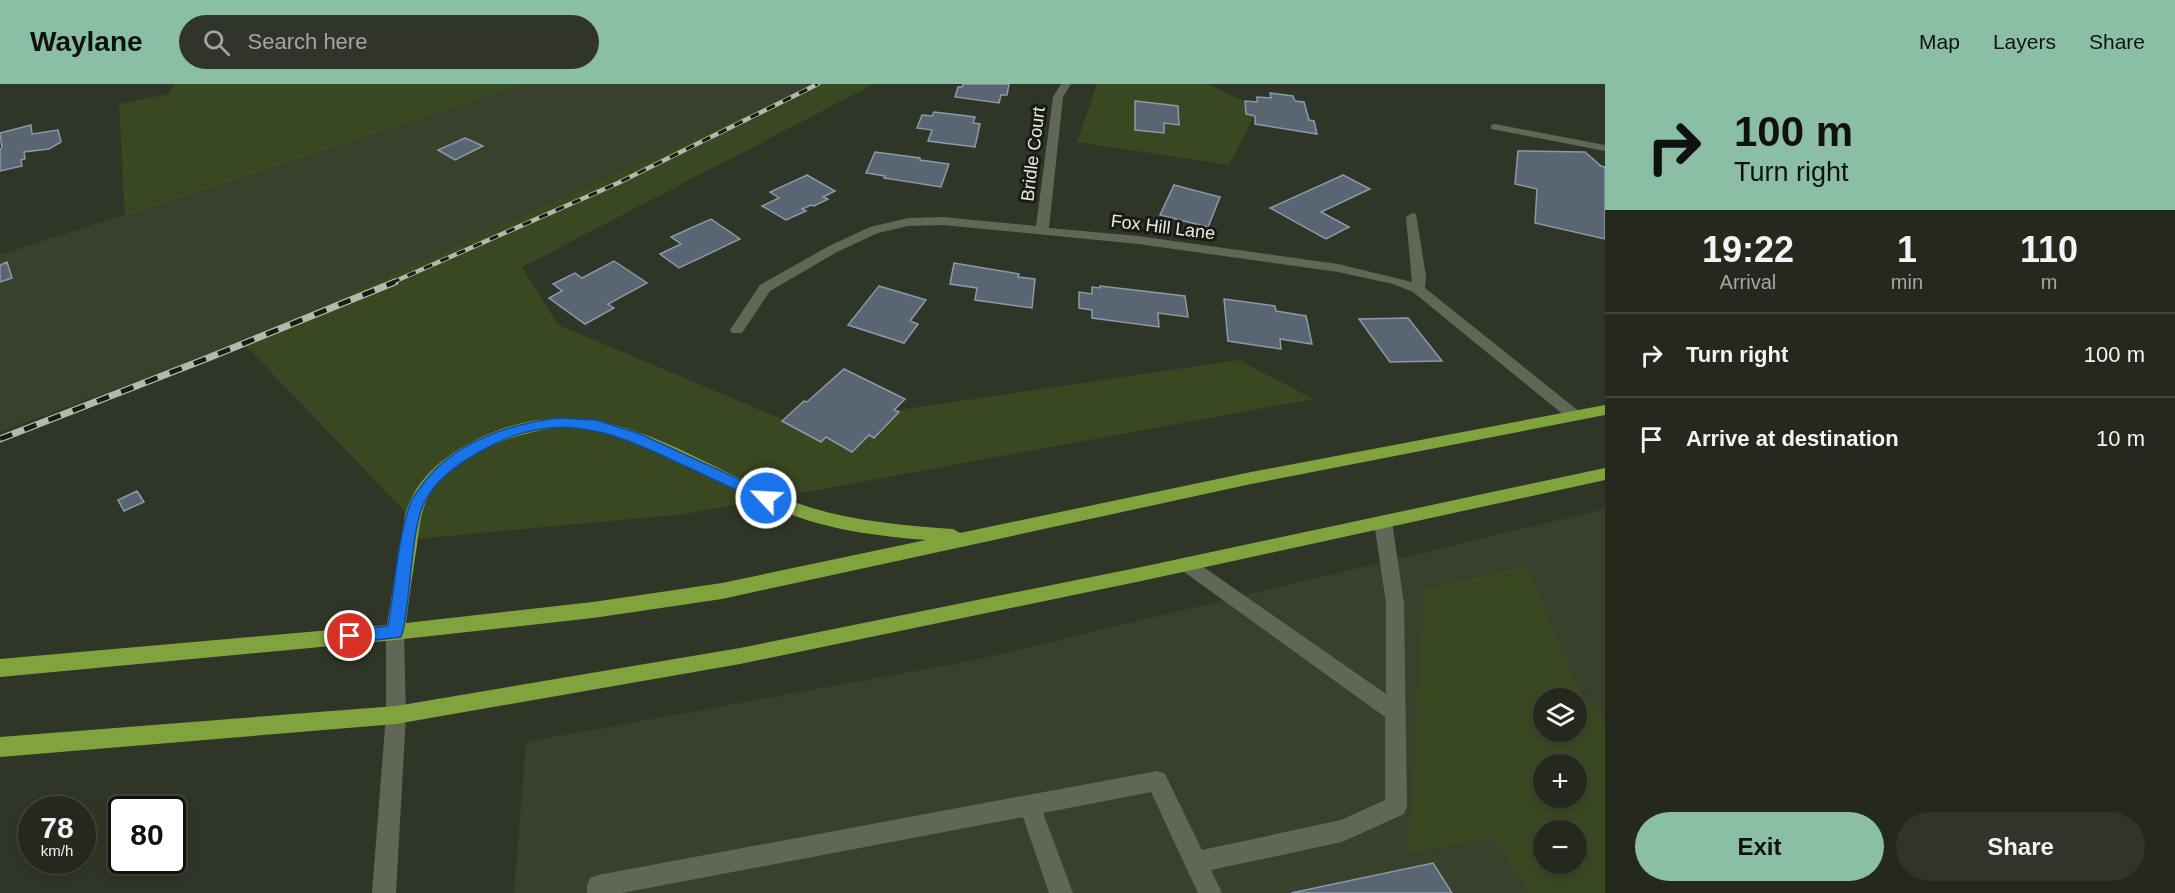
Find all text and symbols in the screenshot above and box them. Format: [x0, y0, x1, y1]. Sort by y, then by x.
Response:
search box [179, 15, 599, 69]
text: Waylane [30, 26, 143, 57]
icon: search [200, 26, 233, 59]
text: Search here [248, 29, 367, 54]
text: Map [1919, 30, 1960, 53]
text: Layers [1993, 30, 2056, 53]
text: Share [2089, 30, 2145, 53]
street label: Bridle Court [1017, 106, 1049, 202]
icon: right [1635, 108, 1713, 186]
text: 100 m [1734, 108, 1853, 155]
text: Turn right [1734, 157, 1849, 187]
street label: Fox Hill Lane [1110, 211, 1216, 243]
text: 19:22 [1702, 229, 1794, 270]
text: 1 [1897, 229, 1917, 270]
text: 110 [2020, 229, 2078, 270]
text: Arrival [1720, 271, 1776, 293]
text: min [1891, 271, 1923, 293]
text: m [2041, 271, 2057, 293]
icon: right [1635, 339, 1668, 372]
text: Turn right [1686, 342, 1788, 367]
text: 100 m [2084, 342, 2145, 367]
icon: arrive [1635, 423, 1668, 456]
text: Arrive at destination [1686, 426, 1899, 451]
text: 10 m [2096, 426, 2145, 451]
position arrow [734, 466, 798, 530]
pin [324, 610, 375, 661]
icon: arrive [333, 619, 366, 652]
map controls [1533, 688, 1587, 874]
button: layers [1533, 688, 1587, 742]
button: + [1533, 754, 1587, 808]
speed limit sign: 80 [108, 796, 186, 874]
text: 78 [40, 811, 74, 844]
button: Exit [1635, 812, 1884, 881]
button: Share [1896, 812, 2145, 881]
button: − [1533, 820, 1587, 874]
text: km/h [41, 842, 73, 859]

